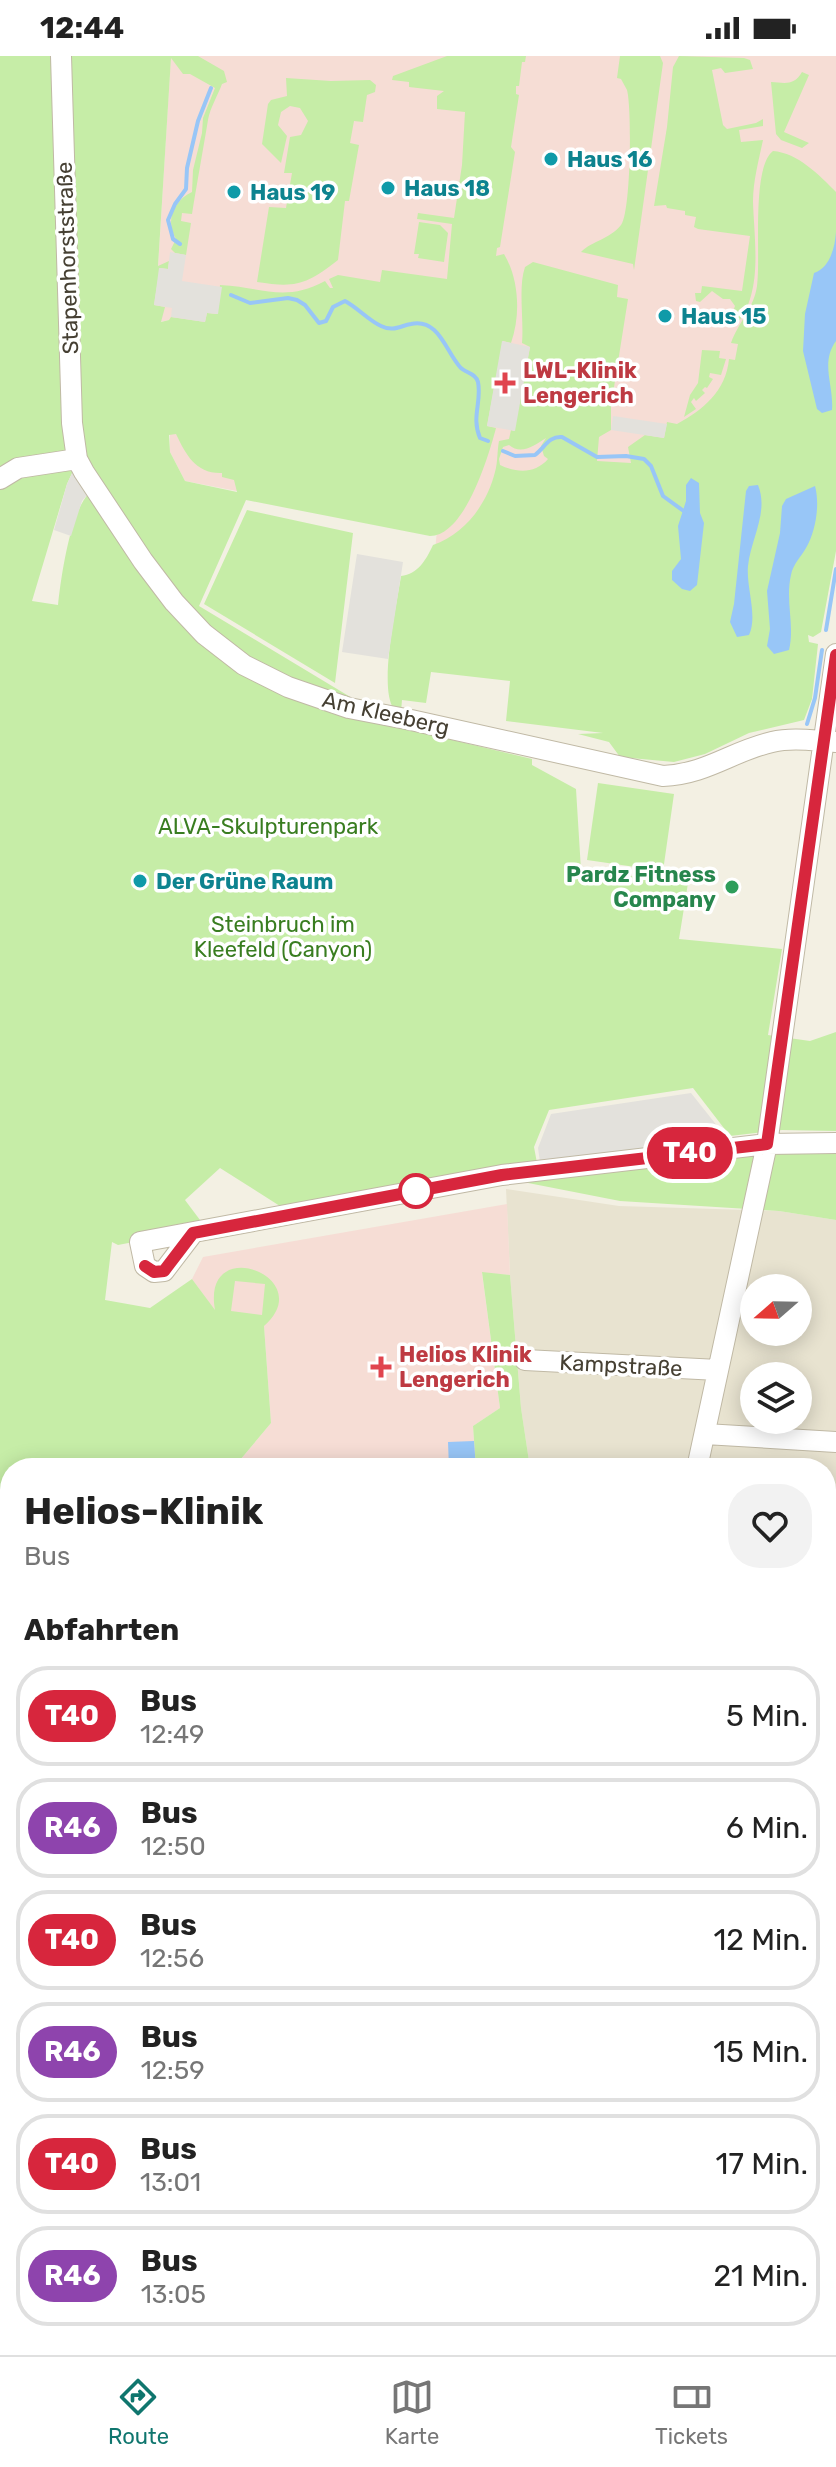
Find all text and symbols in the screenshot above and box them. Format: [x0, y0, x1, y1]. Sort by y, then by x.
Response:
text: 12:44 [40, 10, 124, 46]
place label: Haus 16 [567, 146, 653, 173]
marker: Haus 16 [542, 150, 560, 168]
street label: Stapenhorststraße [51, 161, 84, 355]
place label: Haus 18 [404, 175, 490, 202]
place label: Haus 19 [250, 179, 335, 206]
marker: Haus 18 [379, 179, 397, 197]
marker: Haus 19 [225, 183, 243, 201]
place label: Haus 15 [681, 303, 766, 330]
marker: Haus 15 [656, 307, 674, 325]
place label: LWL-Klinik Lengerich [523, 357, 637, 409]
marker: LWL-Klinik Lengerich [494, 372, 516, 394]
street label: Am Kleeberg [320, 686, 452, 741]
park label: ALVA-Skulpturenpark [158, 813, 379, 840]
place label: Pardz Fitness Company [566, 861, 716, 913]
place label: Der Grüne Raum [156, 868, 333, 895]
marker: Der Grüne Raum [131, 872, 149, 890]
marker: Pardz Fitness Company [723, 878, 741, 896]
park label: Steinbruch im Kleefeld (Canyon) [194, 911, 372, 963]
line badge: T40 [644, 1127, 736, 1179]
text: T40 [663, 1136, 717, 1169]
unlabelled marker [399, 1174, 433, 1208]
north arrow [740, 1274, 812, 1346]
map controls [740, 1274, 812, 1434]
place label: Helios Klinik Lengerich [399, 1341, 532, 1393]
street label: Kampstraße [559, 1349, 683, 1382]
marker: Helios Klinik Lengerich [370, 1356, 392, 1378]
button: layers [740, 1362, 812, 1434]
button: heart [728, 1484, 812, 1568]
text: Helios-Klinik [24, 1488, 263, 1534]
text: Bus [24, 1541, 70, 1572]
text: Abfahrten [24, 1612, 179, 1648]
text: Bus [140, 1683, 197, 1719]
text: 5 Min. [726, 1698, 808, 1734]
text: T40 [45, 1699, 99, 1732]
text: 12:49 [140, 1719, 204, 1750]
text: Bus [141, 1795, 198, 1831]
text: 6 Min. [726, 1810, 808, 1846]
text: R46 [44, 1811, 101, 1844]
text: 12:50 [141, 1831, 206, 1862]
text: Bus [140, 1907, 197, 1943]
text: 12 Min. [713, 1922, 808, 1958]
text: T40 [45, 1923, 99, 1956]
text: 12:56 [140, 1943, 204, 1974]
text: Bus [141, 2019, 198, 2055]
text: 15 Min. [713, 2034, 808, 2070]
text: R46 [44, 2035, 101, 2068]
text: 12:59 [141, 2055, 205, 2086]
text: Bus [140, 2131, 197, 2167]
text: 17 Min. [716, 2146, 808, 2182]
text: T40 [45, 2147, 99, 2180]
text: 13:01 [140, 2167, 201, 2198]
text: Bus [141, 2243, 198, 2279]
text: 21 Min. [713, 2258, 808, 2294]
text: R46 [44, 2259, 101, 2292]
text: 13:05 [141, 2279, 206, 2310]
tab: Route [108, 2375, 169, 2450]
tab: Karte [385, 2375, 439, 2450]
tab: Tickets [655, 2375, 728, 2450]

